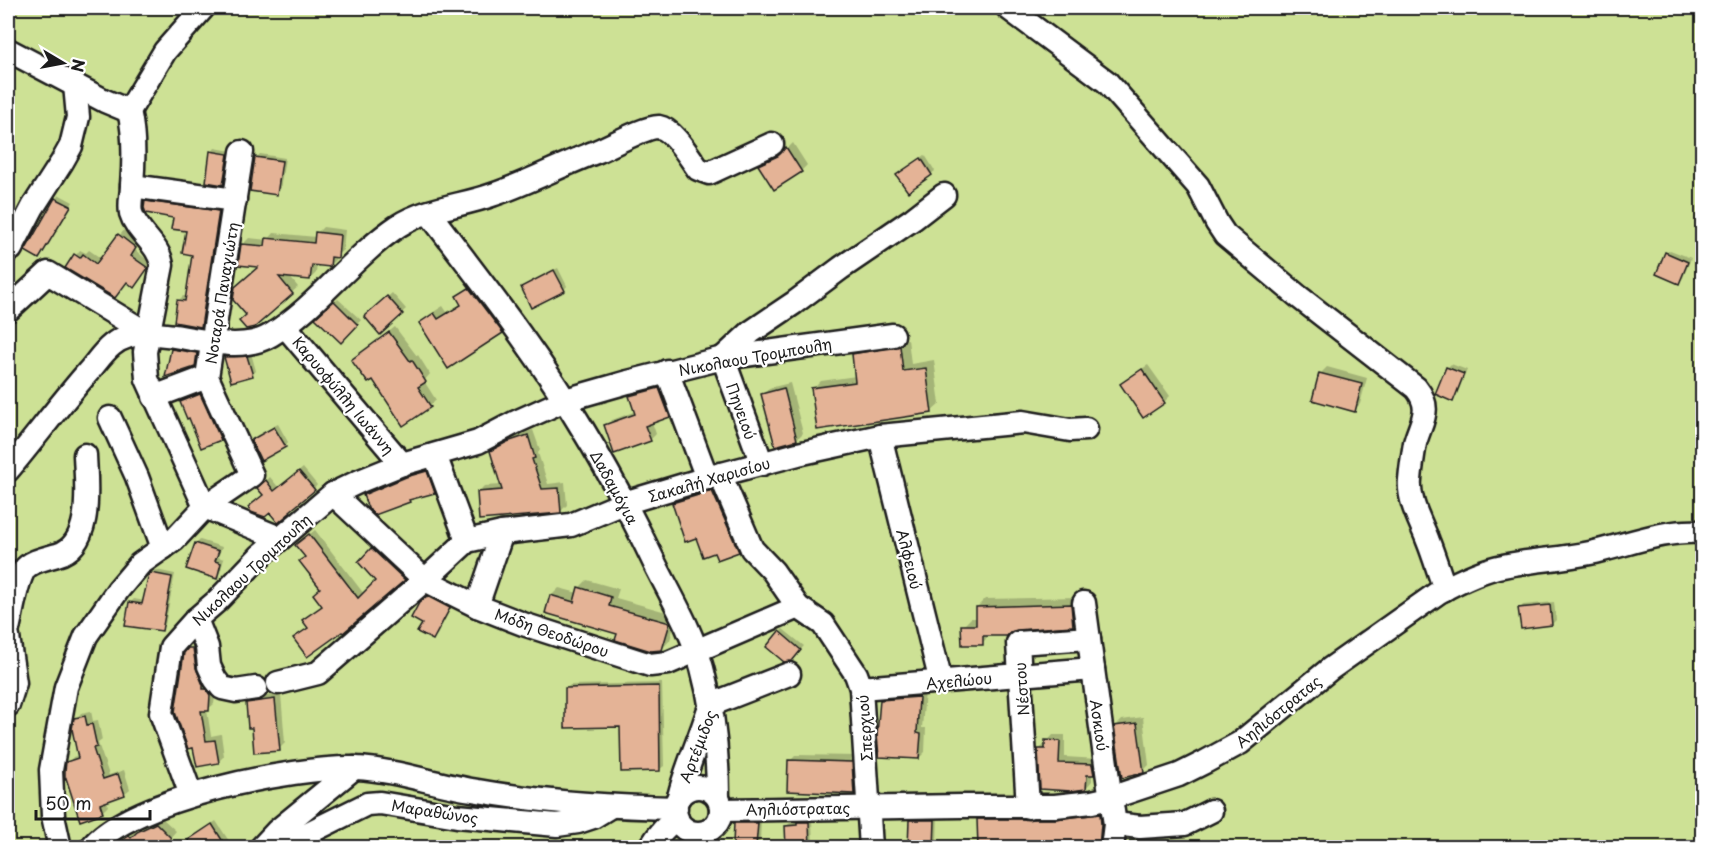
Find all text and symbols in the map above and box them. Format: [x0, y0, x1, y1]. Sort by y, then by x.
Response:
north arrow [33, 33, 93, 93]
text: N [66, 57, 92, 74]
street label: Νοταρά Παναγιώτη [198, 220, 244, 366]
street label: Καρυοφύλλη Ιωάννη [288, 331, 400, 459]
street label: Νικολαου Τρομπουλη [677, 331, 833, 381]
street label: Πηνειού [721, 379, 763, 443]
street label: Δαδαμόγια [585, 446, 645, 528]
street label: Σακαλή Χαρισίου [645, 451, 773, 507]
street label: Νικολαου Τρομπουλη [186, 508, 316, 630]
street label: Αλφειού [891, 526, 929, 592]
street label: Μόδη Θεοδώρου [492, 602, 612, 662]
street label: Νέστου [1008, 662, 1034, 716]
street label: Αχελώου [925, 666, 993, 694]
street label: Αηλιόστρατας [1230, 669, 1326, 753]
street label: Σπερχιού [850, 694, 878, 762]
street label: Ασκιού [1085, 698, 1115, 752]
street label: Αρτέμιδος [673, 706, 722, 786]
scale bar [36, 783, 150, 821]
text: 50 m [45, 789, 92, 816]
street label: Μαραθώνος [390, 793, 480, 829]
street label: Αηλιόστρατας [746, 796, 851, 820]

